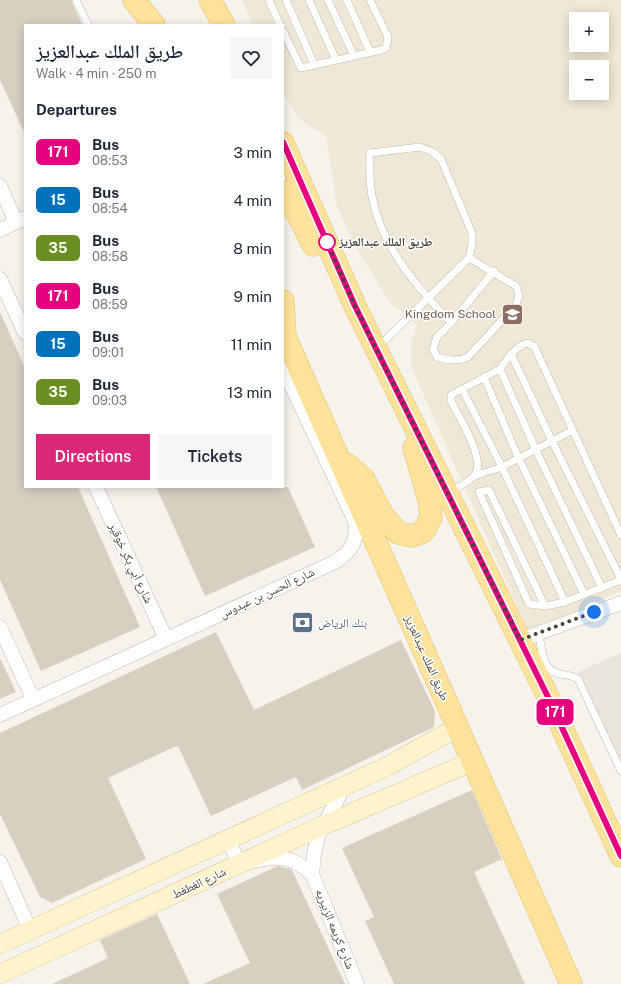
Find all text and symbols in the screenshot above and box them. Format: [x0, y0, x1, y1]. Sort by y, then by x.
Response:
map controls [569, 12, 609, 100]
button: + [569, 12, 609, 52]
button: heart [230, 37, 272, 79]
text: طريق الملك عبدالعزيز [36, 40, 183, 62]
button: − [569, 60, 609, 100]
text: Walk · 4 min · 250 m [36, 66, 156, 81]
text: Departures [36, 101, 117, 118]
text: Bus [92, 136, 119, 153]
text: 171 [48, 144, 68, 160]
text: 3 min [233, 144, 272, 161]
text: 08:53 [92, 153, 128, 168]
text: Bus [92, 184, 119, 201]
text: 15 [50, 192, 66, 208]
text: 4 min [233, 192, 272, 209]
text: 08:54 [92, 201, 128, 216]
text: Bus [92, 232, 119, 249]
marker: طريق الملك عبدالعزيز [318, 233, 336, 251]
place label: طريق الملك عبدالعزيز [338, 235, 433, 250]
text: 35 [49, 240, 67, 256]
text: 8 min [233, 240, 272, 257]
text: 08:58 [92, 249, 128, 264]
text: Bus [92, 280, 119, 297]
text: 171 [48, 288, 68, 304]
text: 9 min [234, 288, 272, 305]
text: 08:59 [92, 297, 128, 312]
school or university icon: Kingdom School [499, 301, 525, 327]
place label: Kingdom School [405, 307, 496, 321]
text: Bus [92, 328, 119, 345]
text: 15 [50, 336, 66, 352]
text: 11 min [231, 336, 272, 353]
text: 09:01 [92, 345, 124, 360]
text: Bus [92, 376, 119, 393]
text: 35 [49, 384, 67, 400]
text: 13 min [227, 384, 272, 401]
text: 09:03 [92, 393, 127, 408]
button: Directions [36, 434, 150, 480]
button: Tickets [158, 434, 272, 480]
street label: شارع أبي بكر خوقير [103, 520, 156, 607]
street label: شارع الحسن بن عبدوس [217, 565, 317, 622]
your location [584, 602, 604, 622]
bank icon: بنك الرياض [289, 610, 315, 636]
street label: طريق الملك عبدالعزيز [401, 612, 452, 703]
place label: بنك الرياض [318, 616, 367, 630]
line badge: 171 [532, 699, 578, 725]
text: 171 [545, 704, 565, 720]
street label: شارع الغطغط [170, 864, 229, 902]
street label: شارع كريمه الزبيريه [312, 887, 357, 972]

